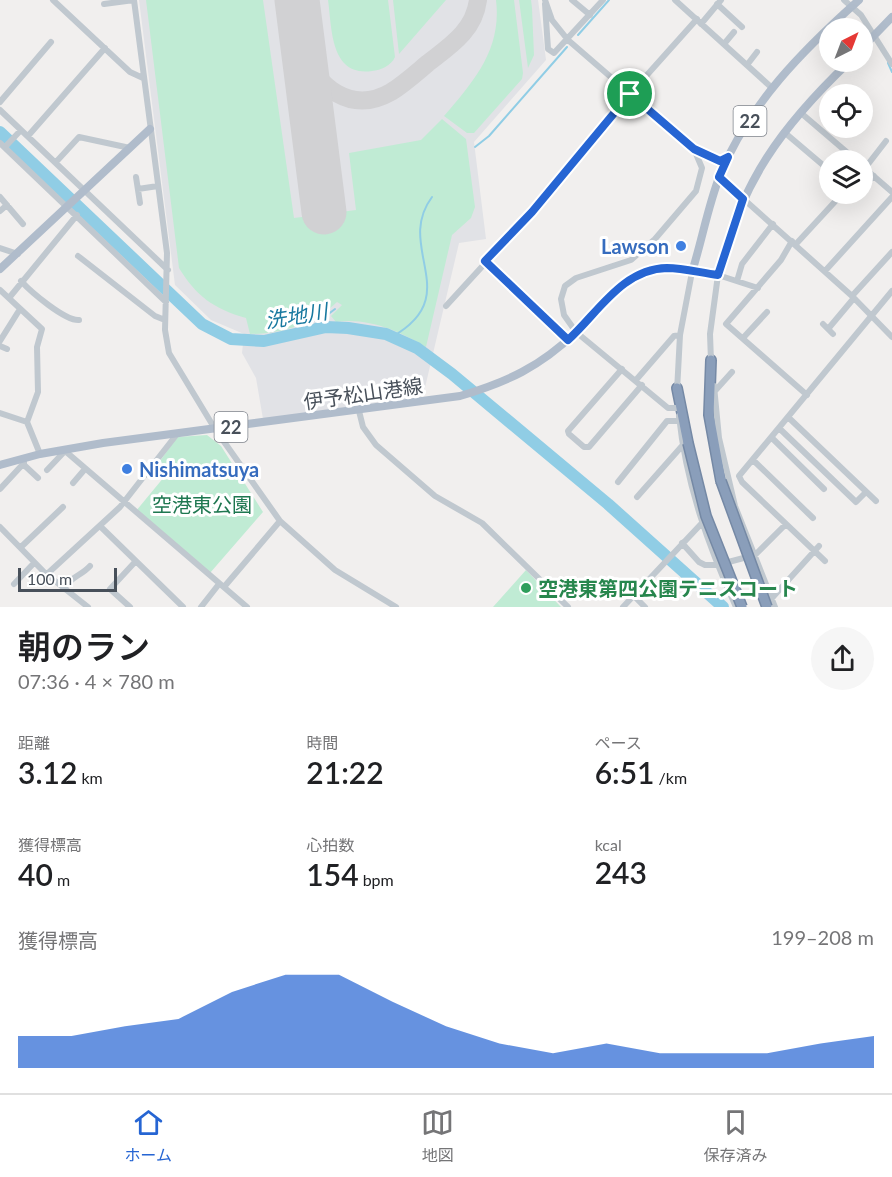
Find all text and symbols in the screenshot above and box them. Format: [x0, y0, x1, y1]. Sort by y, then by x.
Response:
north arrow [819, 18, 873, 72]
map controls [819, 18, 873, 204]
pin [604, 68, 655, 119]
icon: arrive [613, 77, 646, 110]
button: locate [819, 84, 873, 138]
road number: 22 [734, 106, 766, 136]
button: layers [819, 150, 873, 204]
place label: Lawson [601, 234, 669, 258]
marker: Lawson [674, 239, 688, 253]
water label: 洗地川 [263, 297, 331, 332]
street label: 伊予松山港線 [302, 373, 424, 413]
road number: 22 [214, 412, 248, 442]
place label: Nishimatsuya [139, 457, 259, 481]
marker: Nishimatsuya [120, 462, 134, 476]
park label: 空港東公園 [152, 492, 252, 516]
scale bar [18, 565, 117, 592]
text: 100 m [27, 569, 72, 588]
place label: 空港東第四公園テニスコート [538, 576, 798, 600]
marker: 空港東第四公園テニスコート [519, 581, 533, 595]
text: 朝のラン [18, 626, 150, 666]
button: share [811, 627, 874, 690]
text: 07:36 · 4 × 780 m [18, 669, 175, 693]
text: 距離 [18, 733, 50, 752]
text: 時間 [306, 733, 338, 752]
text: ペース [595, 733, 642, 752]
text: 3.12 [18, 754, 77, 790]
text: 21:22 [306, 754, 384, 790]
text: 6:51 [595, 754, 654, 790]
text: km [77, 768, 103, 787]
text: /km [654, 768, 687, 787]
text: 獲得標高 [18, 835, 82, 854]
text: 心拍数 [306, 835, 354, 854]
text: kcal [595, 835, 622, 854]
text: 243 [595, 854, 647, 890]
text: 40 [18, 856, 53, 892]
text: 154 [306, 856, 359, 892]
text: m [53, 870, 70, 889]
text: bpm [359, 870, 394, 889]
text: 199–208 m [771, 925, 874, 949]
text: 獲得標高 [18, 928, 98, 952]
tab: ホーム [125, 1106, 172, 1166]
tab: 地図 [421, 1106, 454, 1166]
tab: 保存済み [703, 1106, 767, 1166]

